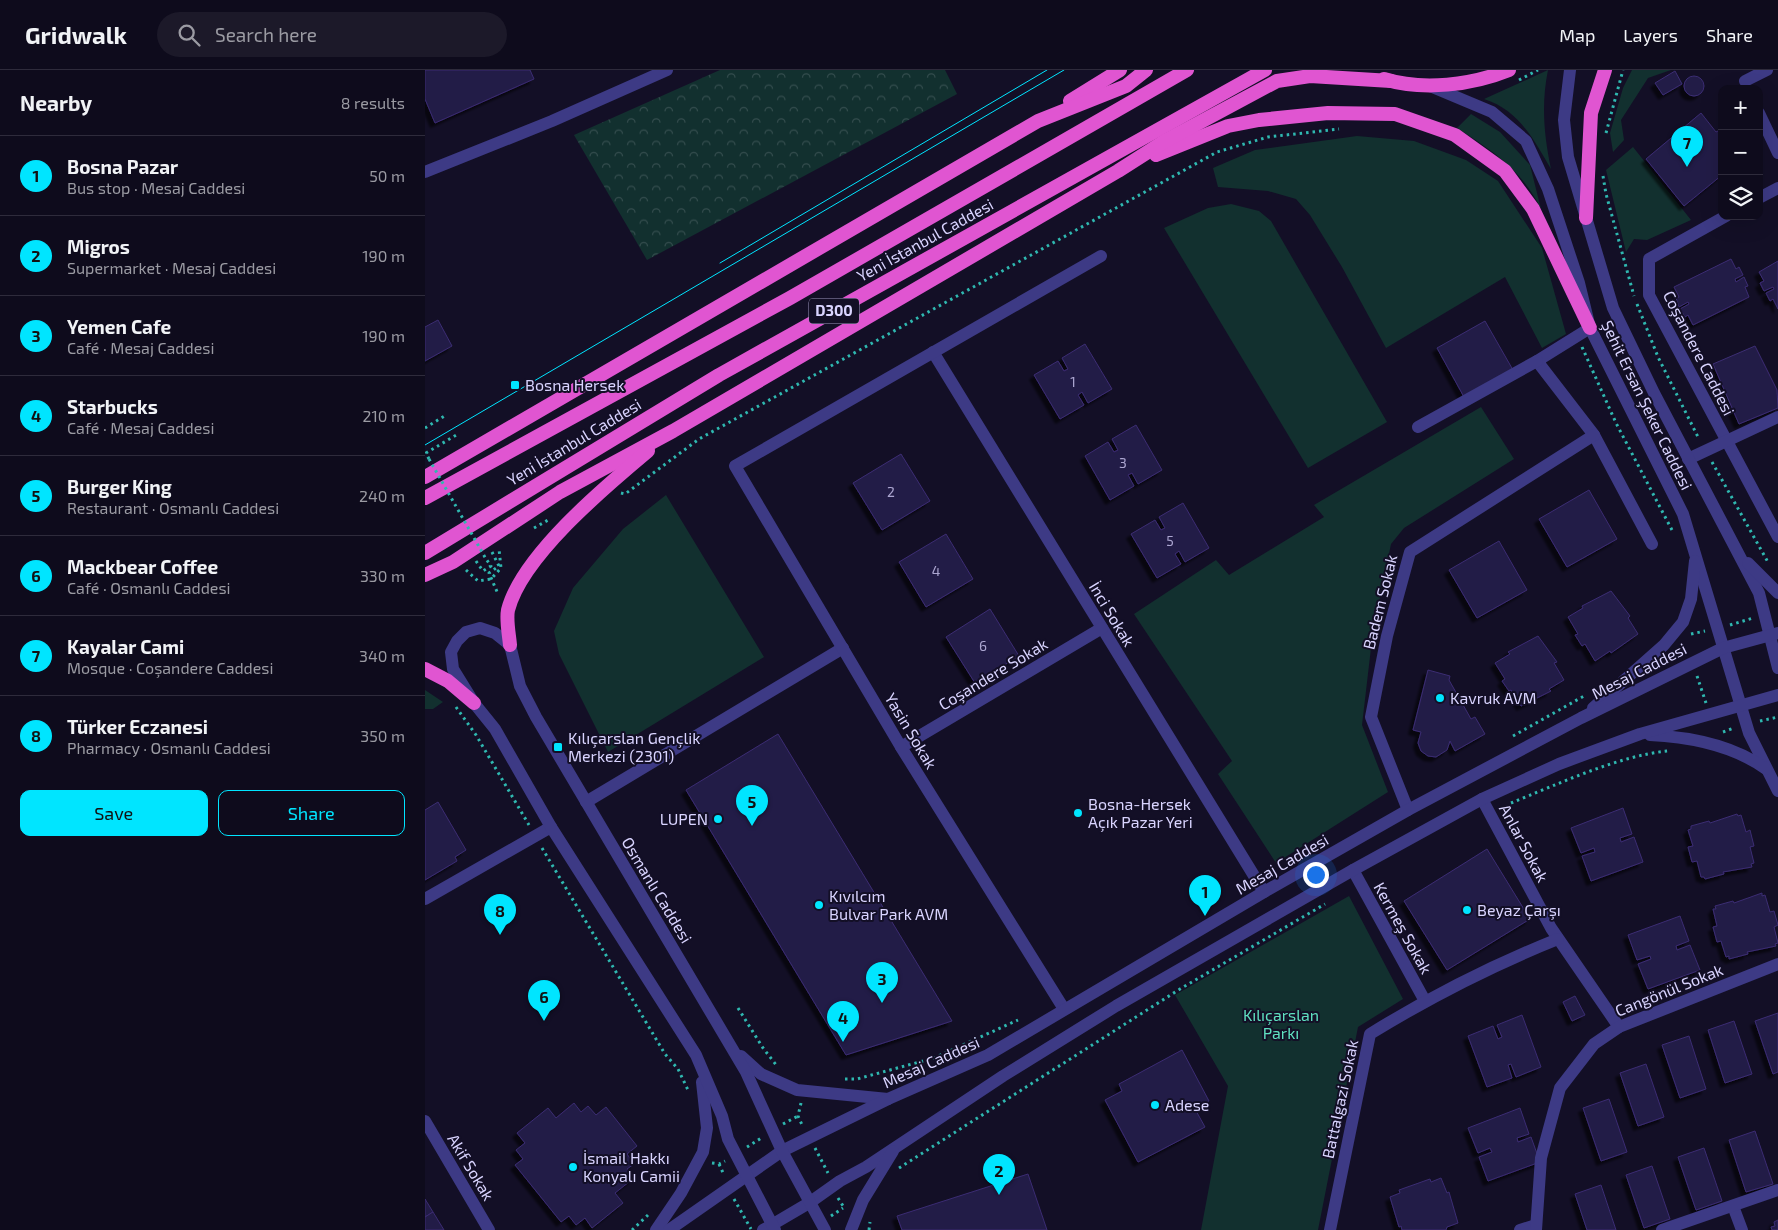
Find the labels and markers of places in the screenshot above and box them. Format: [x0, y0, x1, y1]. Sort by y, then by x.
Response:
pin: 7 [1671, 126, 1703, 167]
place label: Bosna Hersek [525, 375, 624, 394]
marker: Bosna Hersek [509, 379, 521, 391]
place label: Kavruk AVM [1450, 688, 1537, 707]
marker: Kavruk AVM [1434, 692, 1446, 704]
place label: Kılıçarslan Gençlik Merkezi (2301) [568, 728, 700, 765]
marker: Kılıçarslan Gençlik Merkezi (2301) [552, 741, 564, 753]
pin: 5 [736, 785, 768, 826]
place label: Bosna-Hersek Açık Pazar Yeri [1088, 794, 1193, 832]
marker: Bosna-Hersek Açık Pazar Yeri [1072, 807, 1084, 819]
place label: LUPEN [660, 809, 708, 828]
marker: LUPEN [712, 813, 724, 825]
pin: 1 [1189, 875, 1221, 916]
place label: Kıvılcım Bulvar Park AVM [829, 886, 948, 923]
pin: 8 [484, 894, 516, 935]
marker: Kıvılcım Bulvar Park AVM [813, 899, 825, 911]
place label: Beyaz Çarşı [1477, 900, 1561, 920]
marker: Beyaz Çarşı [1461, 904, 1473, 916]
pin: 3 [866, 962, 898, 1003]
pin: 6 [528, 980, 560, 1021]
pin: 4 [827, 1001, 859, 1042]
place label: Adese [1165, 1095, 1209, 1114]
marker: Adese [1149, 1099, 1161, 1111]
place label: İsmail Hakkı Konyalı Camii [583, 1148, 680, 1185]
pin: 2 [983, 1154, 1015, 1195]
marker: İsmail Hakkı Konyalı Camii [567, 1161, 579, 1173]

